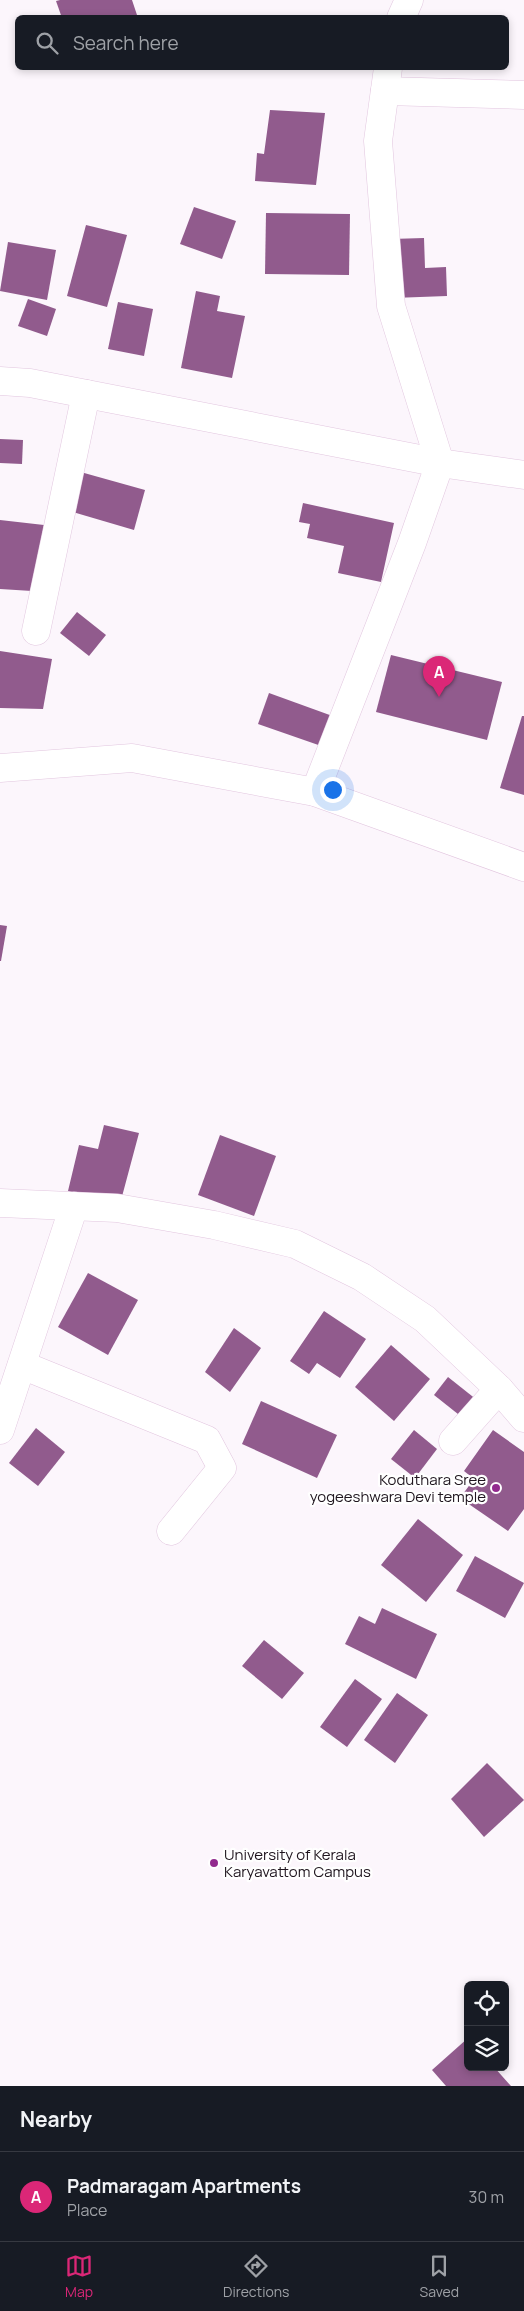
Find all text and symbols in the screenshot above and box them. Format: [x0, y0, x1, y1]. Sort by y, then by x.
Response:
search box [15, 15, 509, 70]
icon: search [33, 29, 61, 57]
text: Search here [73, 30, 179, 56]
pin: A [423, 656, 455, 697]
your location [320, 777, 346, 803]
place label: Koduthara Sree yogeeshwara Devi temple [310, 1469, 486, 1507]
marker: Koduthara Sree yogeeshwara Devi temple [490, 1482, 502, 1494]
place label: University of Kerala Karyavattom Campus [224, 1844, 371, 1882]
marker: University of Kerala Karyavattom Campus [208, 1857, 220, 1869]
map controls [464, 1981, 509, 2071]
button: locate [464, 1981, 509, 2026]
button: layers [464, 2026, 509, 2071]
text: Nearby [20, 2105, 92, 2133]
text: Padmaragam Apartments [67, 2173, 301, 2199]
text: A [31, 2186, 41, 2208]
text: 30 m [469, 2186, 504, 2208]
text: Place [67, 2199, 107, 2221]
tab: Map [65, 2252, 93, 2301]
tab: Directions [223, 2252, 289, 2301]
tab: Saved [420, 2252, 459, 2301]

